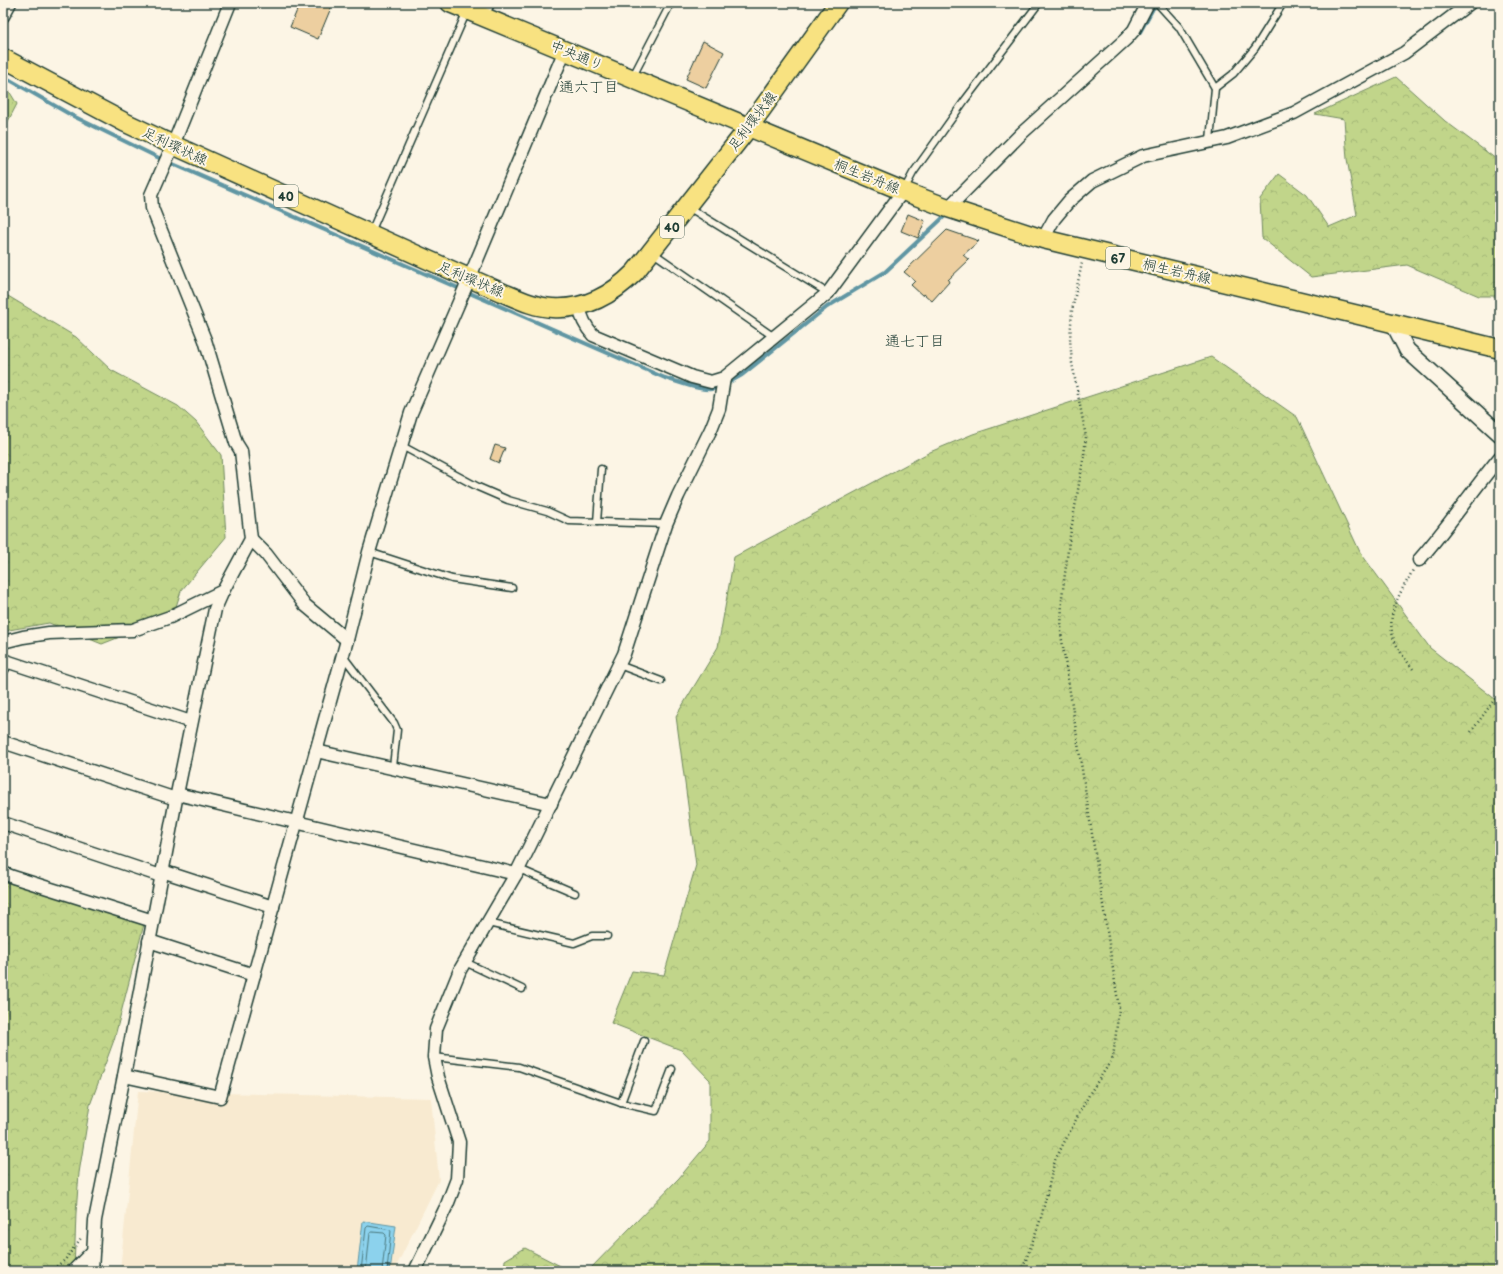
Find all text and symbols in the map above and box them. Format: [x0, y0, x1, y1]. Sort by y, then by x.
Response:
street label: 中央通り [548, 37, 606, 74]
district label: 通六丁目 [559, 78, 619, 97]
street label: 足利環状線 [725, 88, 780, 154]
street label: 足利環状線 [139, 124, 210, 169]
street label: 桐生岩舟線 [831, 155, 902, 197]
road number: 40 [274, 185, 298, 207]
road number: 40 [660, 216, 684, 238]
road number: 67 [1106, 247, 1130, 269]
street label: 桐生岩舟線 [1141, 255, 1213, 288]
street label: 足利環状線 [435, 258, 506, 301]
district label: 通七丁目 [885, 332, 945, 351]

